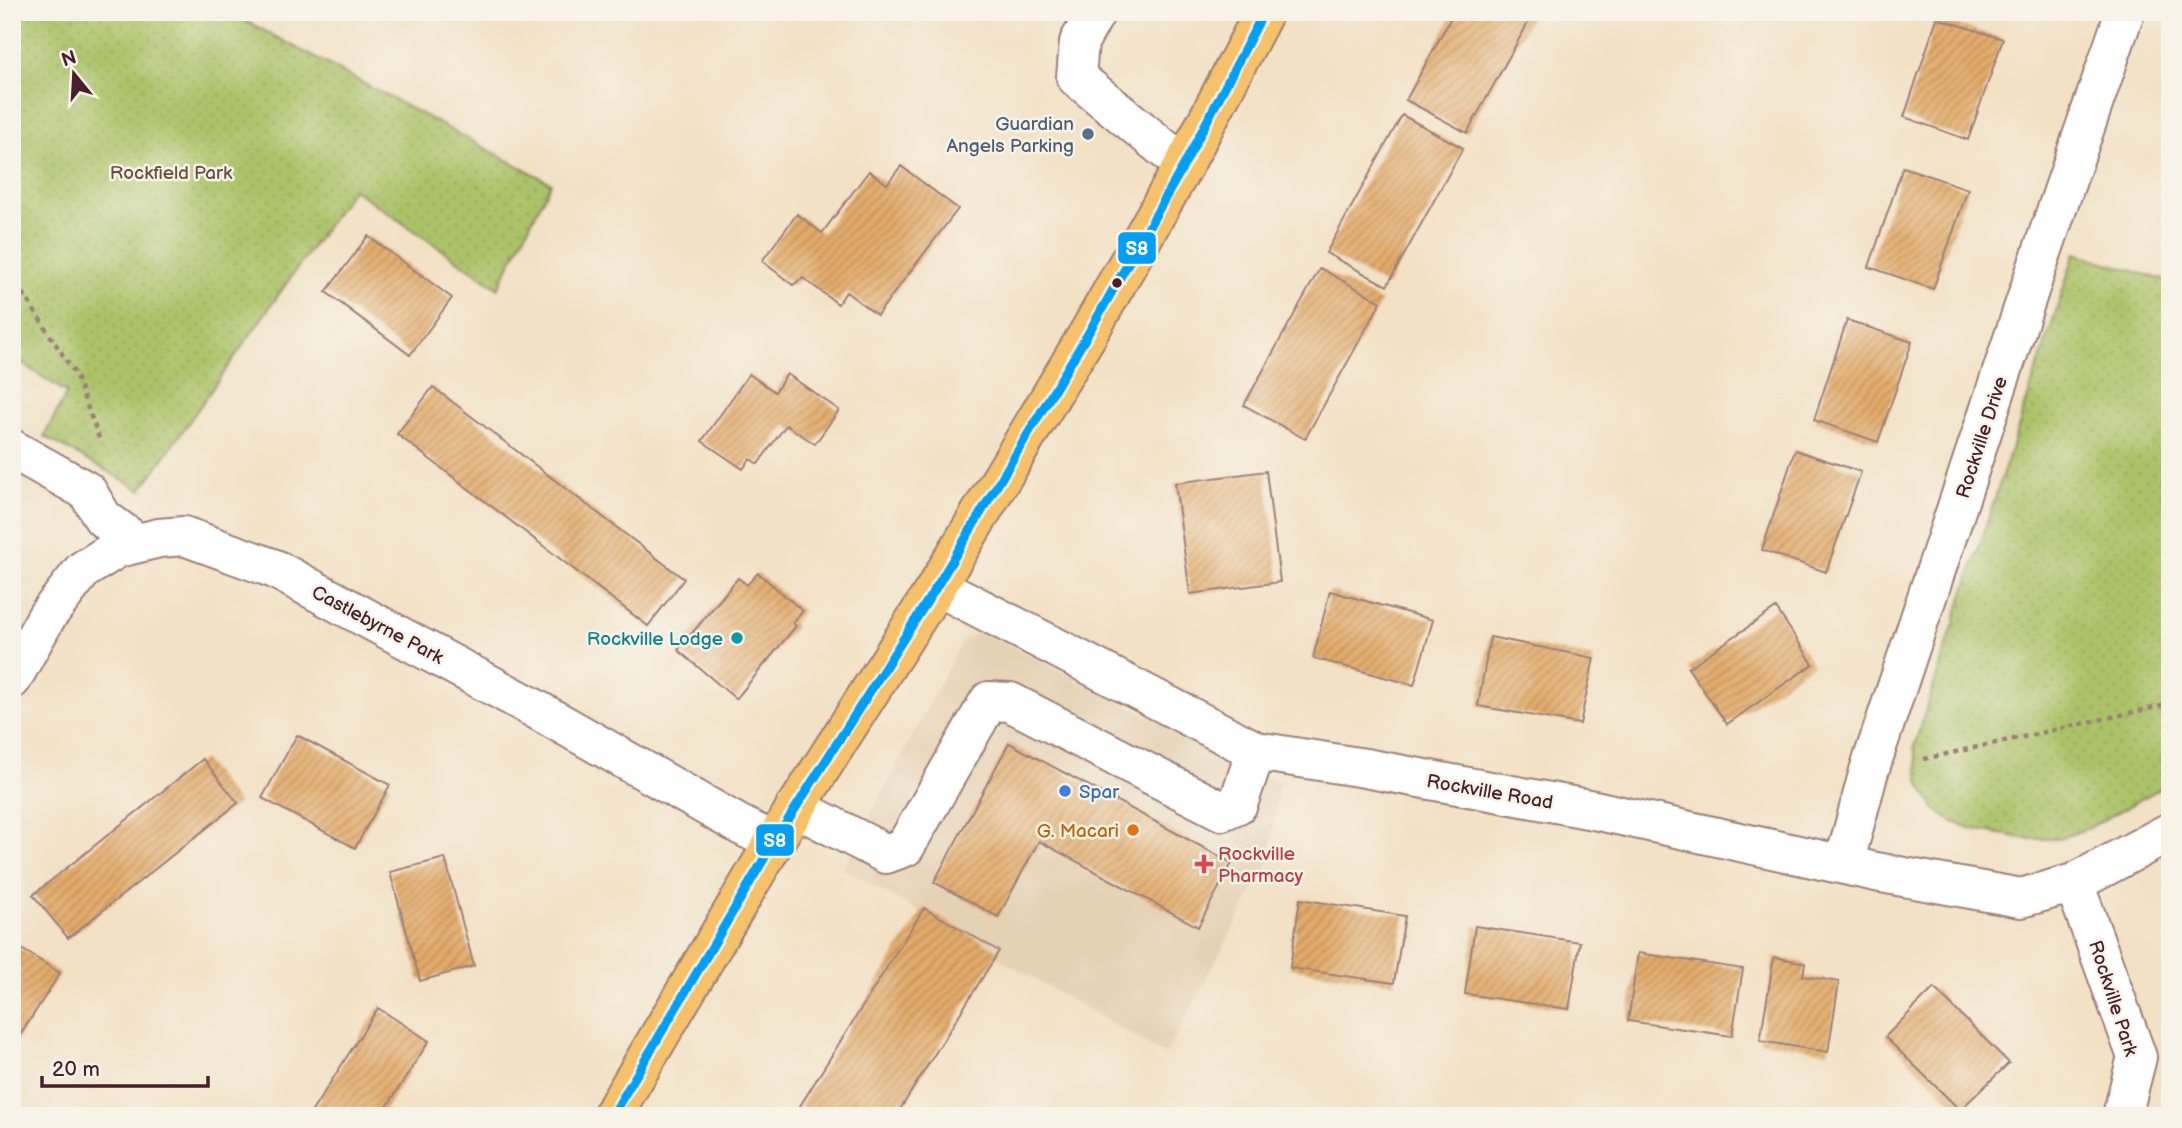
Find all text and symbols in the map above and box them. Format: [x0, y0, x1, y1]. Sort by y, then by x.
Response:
north arrow [38, 38, 108, 108]
text: N [59, 46, 80, 72]
place label: Guardian Angels Parking [946, 113, 1074, 158]
marker: Guardian Angels Parking [1080, 126, 1096, 142]
park label: Rockfield Park [110, 162, 233, 185]
line badge: S8 [1117, 231, 1157, 265]
text: S8 [1126, 238, 1148, 261]
unlabelled marker [1110, 276, 1124, 290]
street label: Rockville Drive [1952, 374, 2013, 501]
street label: Castlebyrne Park [307, 581, 448, 670]
place label: Rockville Lodge [587, 628, 723, 651]
marker: Rockville Lodge [729, 630, 745, 646]
street label: Rockville Road [1425, 770, 1555, 815]
place label: Spar [1079, 781, 1120, 804]
marker: Spar [1057, 783, 1073, 799]
place label: G. Macari [1037, 820, 1119, 843]
marker: G. Macari [1125, 822, 1141, 838]
line badge: S8 [755, 823, 795, 857]
text: S8 [764, 830, 786, 853]
place label: Rockville Pharmacy [1218, 843, 1304, 888]
marker: Rockville Pharmacy [1196, 856, 1212, 872]
street label: Rockville Park [2083, 938, 2142, 1060]
scale bar [42, 1044, 208, 1088]
text: 20 m [52, 1057, 100, 1082]

